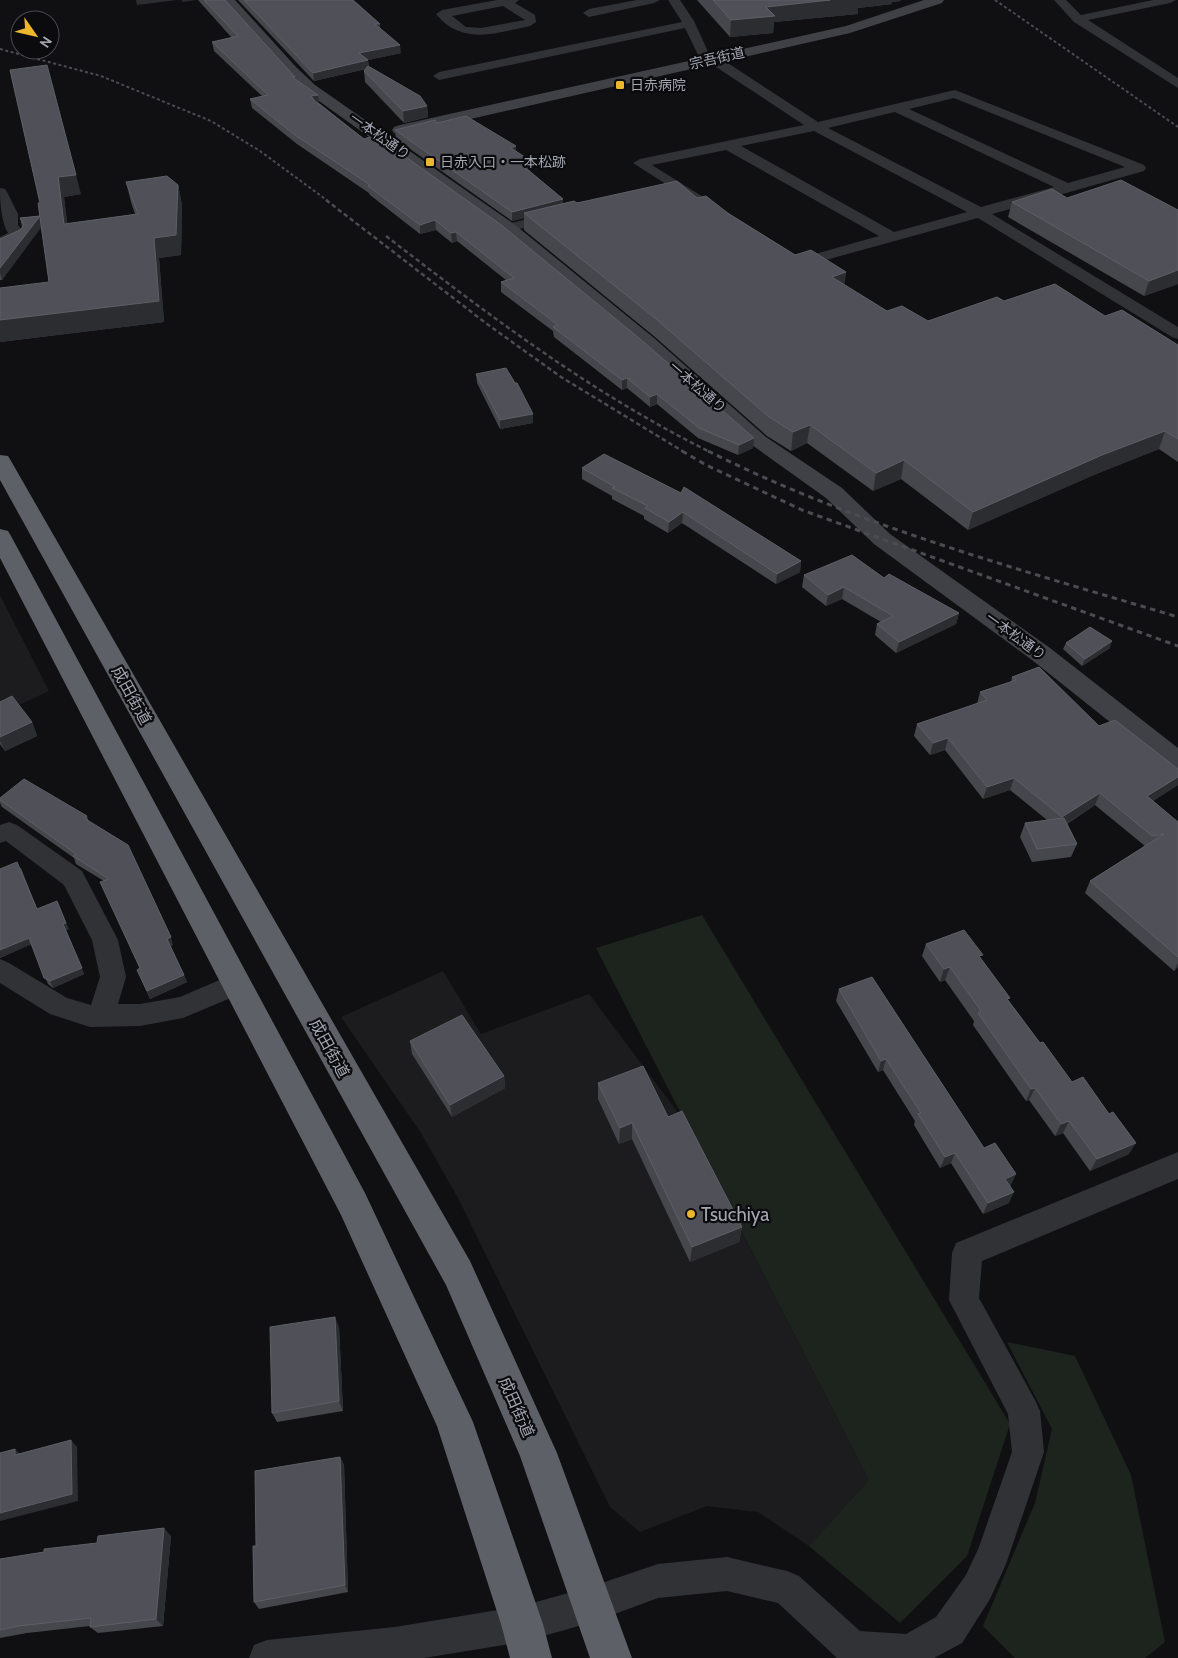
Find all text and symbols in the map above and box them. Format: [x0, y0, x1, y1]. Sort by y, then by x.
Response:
north arrow [10, 10, 60, 60]
text: N [36, 33, 56, 51]
street label: 宗吾街道 [688, 43, 746, 73]
place label: 日赤病院 [630, 76, 686, 94]
marker: 日赤病院 [614, 79, 626, 91]
street label: 一本松通り [346, 109, 414, 163]
place label: 日赤入口・一本松跡 [440, 153, 566, 171]
marker: 日赤入口・一本松跡 [424, 156, 436, 168]
street label: 一本松通り [666, 357, 730, 417]
street label: 一本松通り [982, 608, 1050, 664]
street label: 成田街道 [108, 663, 155, 728]
street label: 成田街道 [306, 1016, 353, 1081]
place label: Tsuchiya [701, 1203, 769, 1226]
marker: Tsuchiya [685, 1208, 697, 1220]
street label: 成田街道 [495, 1374, 538, 1440]

